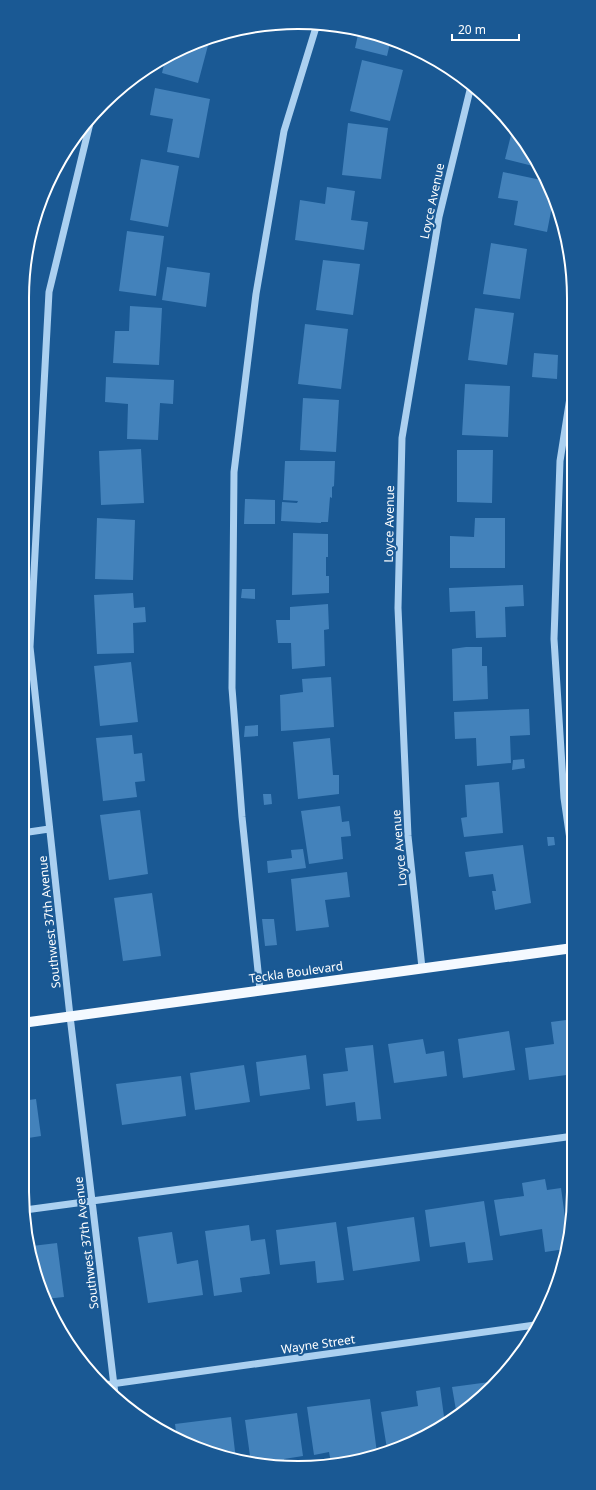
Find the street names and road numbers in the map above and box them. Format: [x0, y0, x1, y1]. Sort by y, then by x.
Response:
street label: Loyce Avenue [416, 161, 448, 241]
street label: Loyce Avenue [380, 485, 398, 563]
street label: Loyce Avenue [387, 809, 411, 887]
street label: Southwest 37th Avenue [34, 855, 64, 989]
street label: Teckla Boulevard [248, 957, 344, 987]
street label: Southwest 37th Avenue [69, 1176, 103, 1310]
street label: Wayne Street [280, 1330, 357, 1358]

